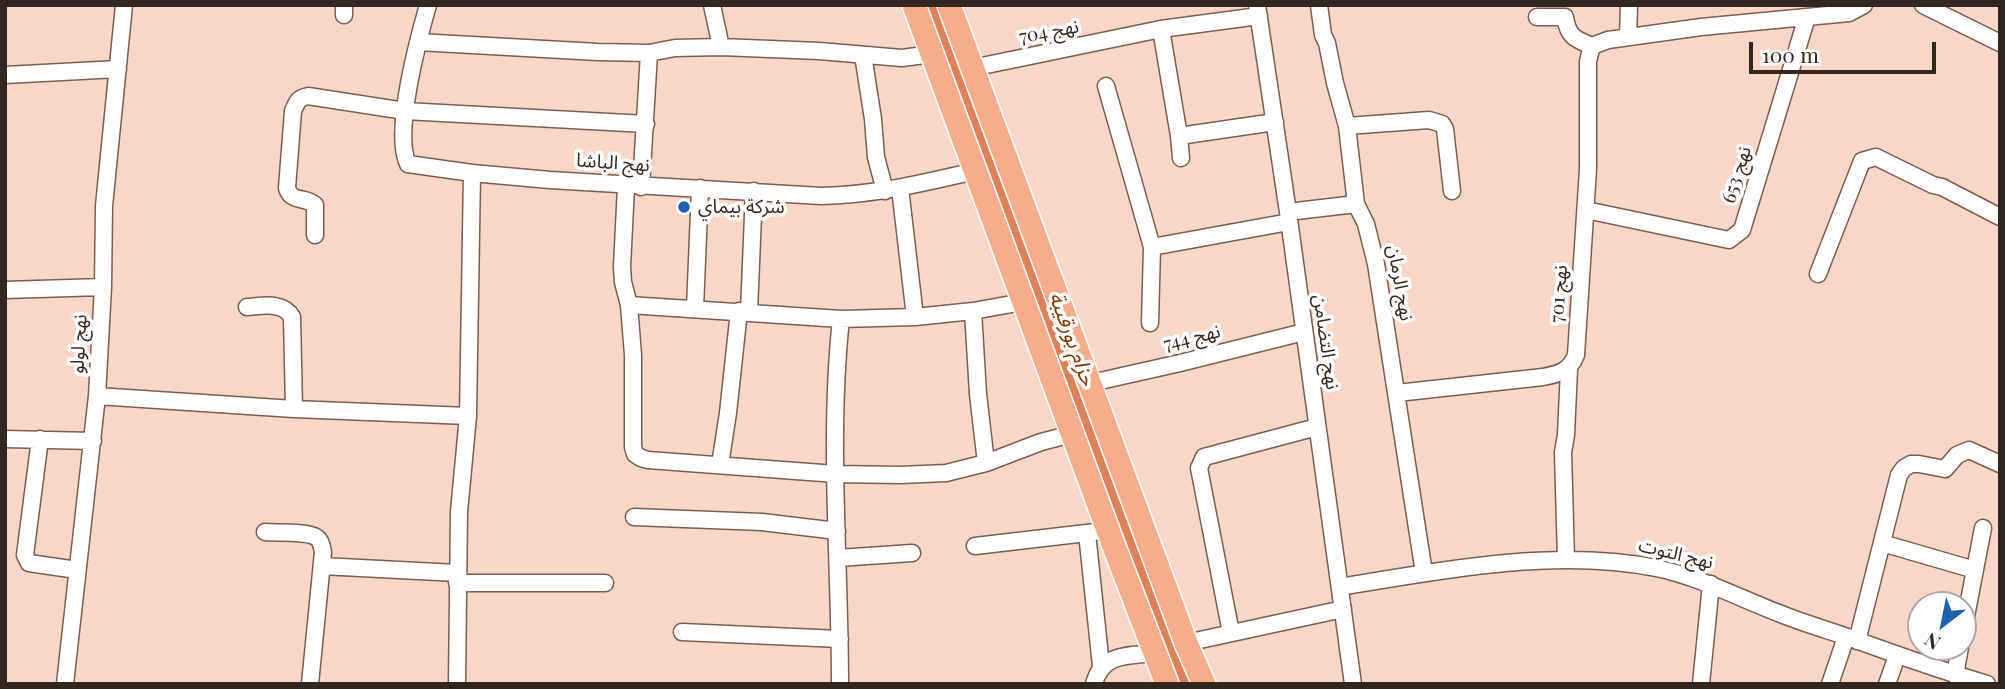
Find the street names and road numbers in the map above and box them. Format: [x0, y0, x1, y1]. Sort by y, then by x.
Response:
street label: نهج 704 [1017, 15, 1081, 49]
street label: نهج 653 [1718, 144, 1756, 206]
street label: نهج الباشا [575, 149, 651, 177]
street label: نهج الرمان [1382, 243, 1418, 323]
street label: نهج 701 [1546, 264, 1572, 324]
street label: نهج التضامن [1308, 293, 1344, 391]
street label: نهج لولو [66, 314, 92, 374]
street label: نهج 744 [1161, 320, 1223, 356]
street label: نهج التوت [1636, 534, 1716, 574]

